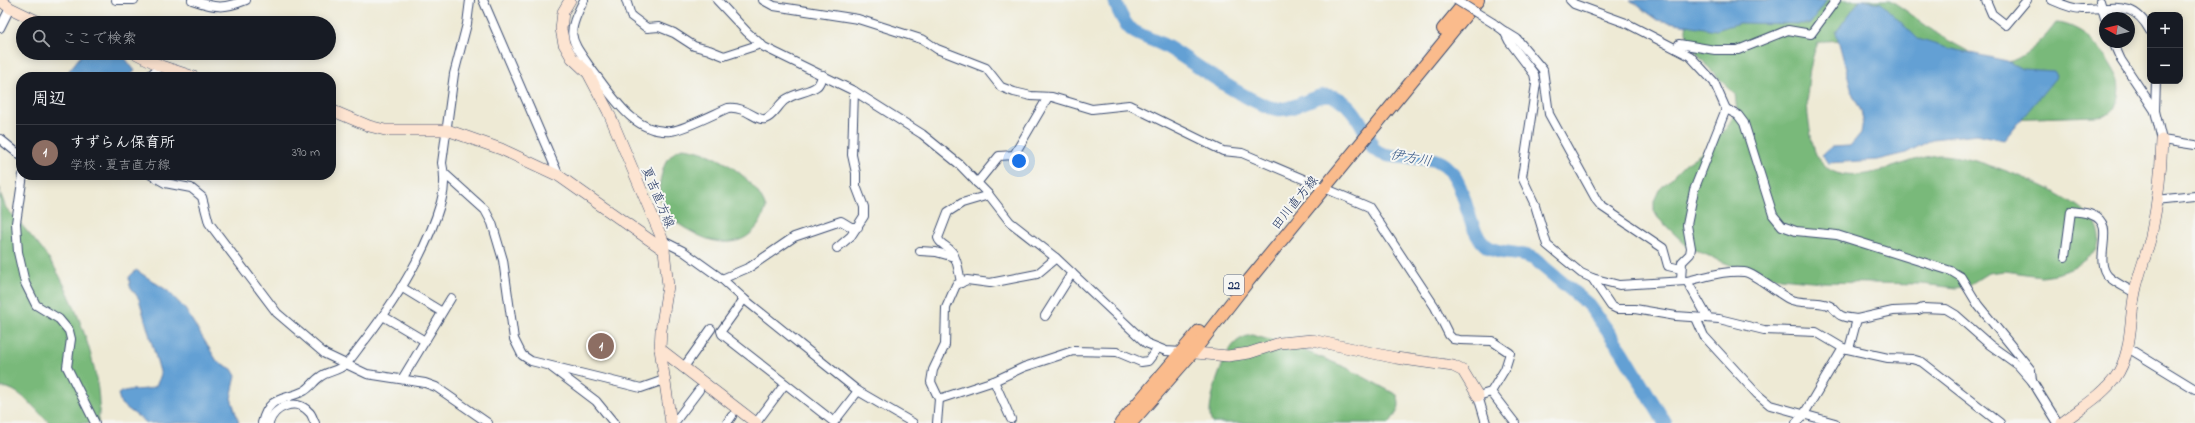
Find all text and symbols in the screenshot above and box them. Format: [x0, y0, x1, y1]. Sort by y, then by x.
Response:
north arrow [2099, 12, 2135, 48]
map controls [2147, 12, 2183, 84]
button: + [2147, 12, 2183, 48]
search box [16, 16, 336, 60]
icon: search [30, 27, 52, 49]
text: ここで検索 [62, 28, 137, 50]
button: − [2147, 48, 2183, 84]
text: 周辺 [32, 87, 66, 112]
text: すずらん保育所 [70, 132, 175, 154]
text: 1 [43, 143, 47, 162]
text: 390 m [292, 143, 320, 162]
water label: 伊方川 [1388, 144, 1433, 172]
your location [1009, 151, 1029, 171]
text: 学校 · 夏吉直方線 [70, 156, 170, 175]
street label: 夏吉直方線 [636, 164, 679, 232]
street label: 田川直方線 [1267, 171, 1324, 234]
road number: 22 [1224, 275, 1244, 295]
pin: 1 [588, 331, 614, 361]

